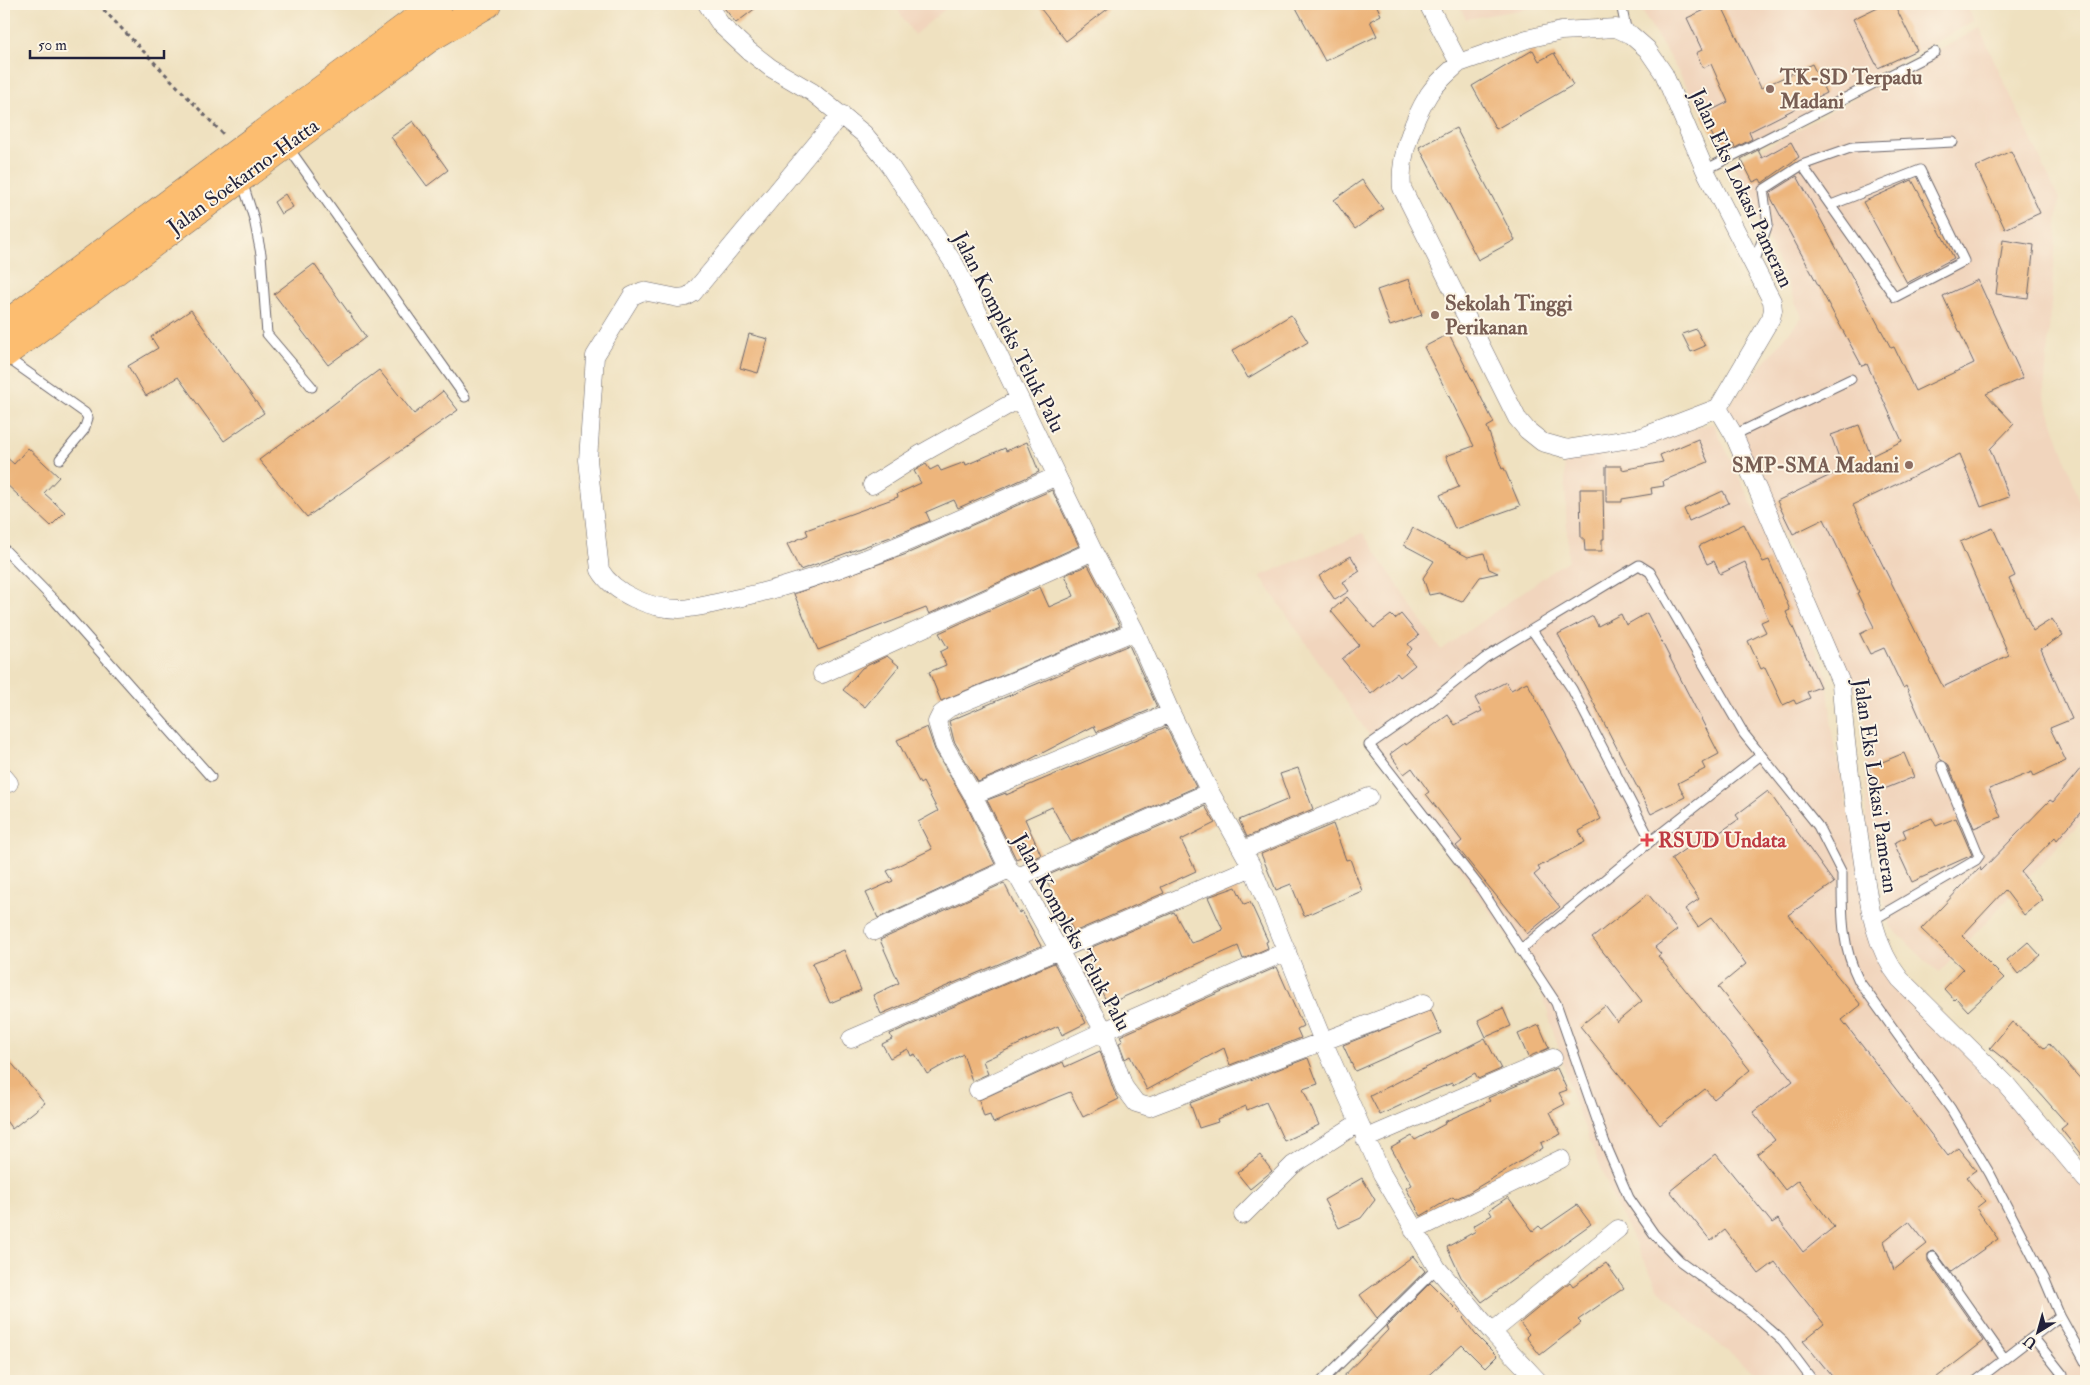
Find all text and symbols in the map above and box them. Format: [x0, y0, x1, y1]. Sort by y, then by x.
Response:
scale bar [30, 28, 164, 60]
text: 50 m [38, 36, 67, 55]
place label: TK-SD Terpadu Madani [1779, 64, 1922, 115]
marker: TK-SD Terpadu Madani [1764, 83, 1776, 95]
street label: Jalan Eks Lokasi Pameran [1683, 84, 1800, 292]
street label: Jalan Soekarno-Hatta [161, 112, 325, 241]
street label: Jalan Kompleks Teluk Palu [946, 226, 1071, 437]
place label: Sekolah Tinggi Perikanan [1445, 290, 1573, 341]
marker: Sekolah Tinggi Perikanan [1429, 309, 1441, 321]
place label: SMP-SMA Madani [1732, 452, 1899, 479]
marker: SMP-SMA Madani [1903, 459, 1915, 471]
street label: Jalan Eks Lokasi Pameran [1847, 676, 1904, 895]
place label: RSUD Undata [1658, 827, 1787, 854]
street label: Jalan Kompleks Teluk Palu [1006, 828, 1137, 1036]
marker: RSUD Undata [1640, 833, 1654, 847]
north arrow [2012, 1308, 2062, 1358]
text: U [2020, 1332, 2040, 1352]

